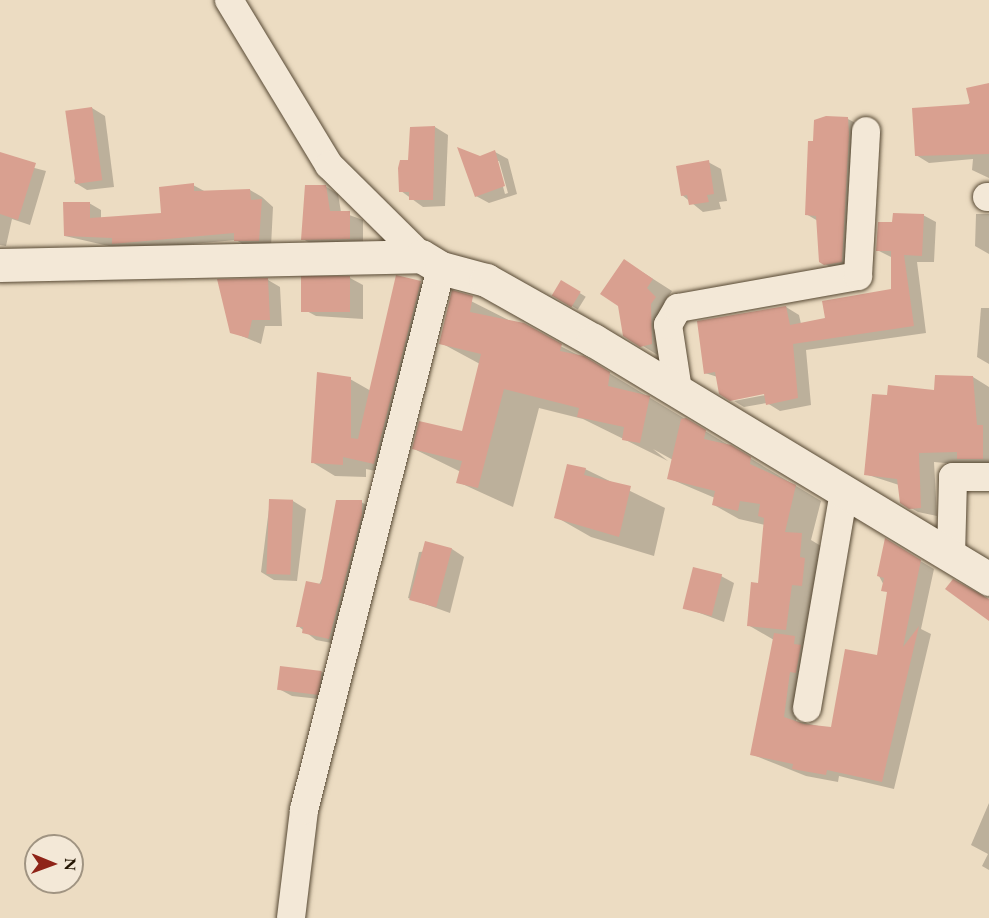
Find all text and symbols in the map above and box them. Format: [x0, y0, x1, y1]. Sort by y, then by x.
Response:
north arrow [24, 834, 84, 894]
text: N [60, 858, 81, 871]

